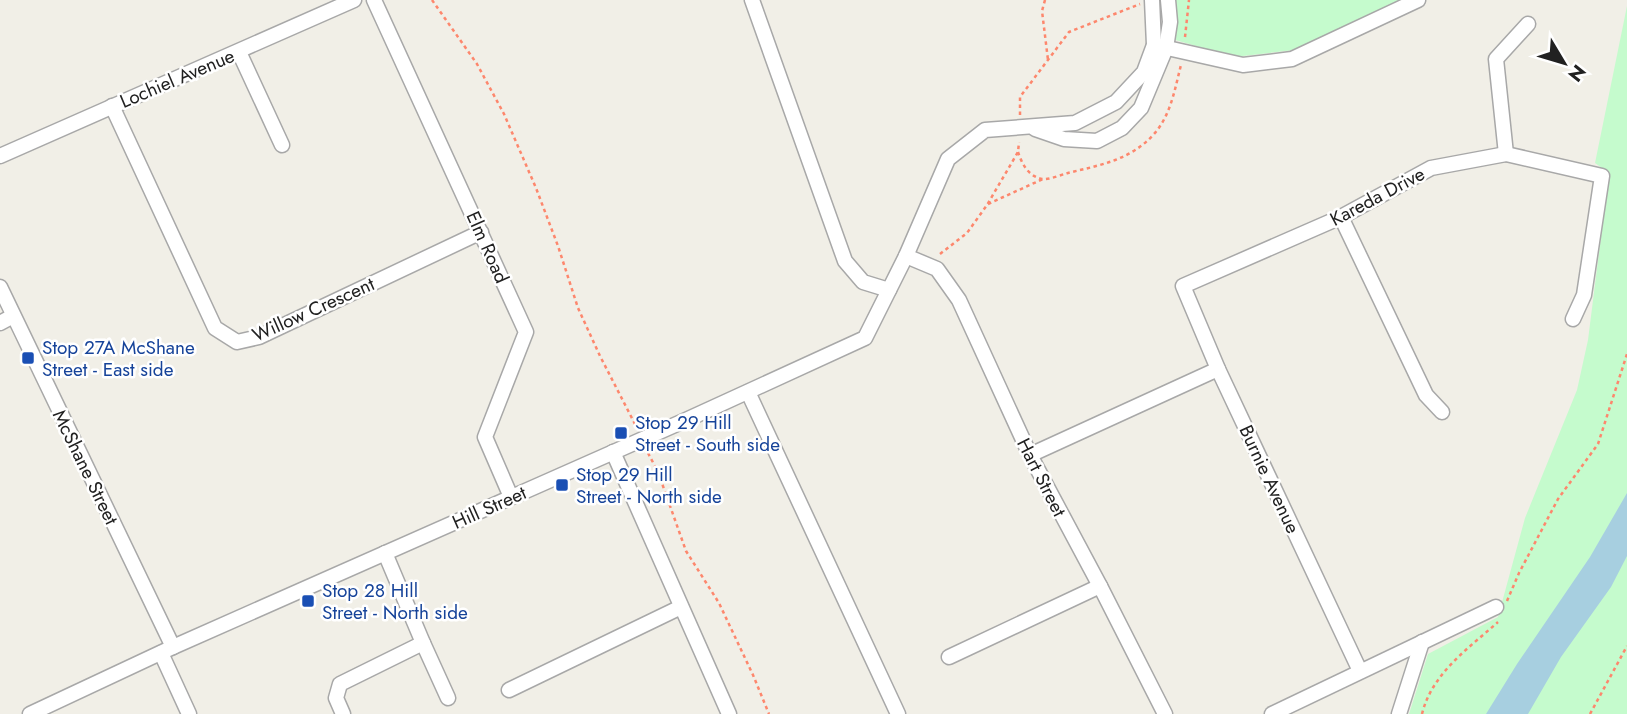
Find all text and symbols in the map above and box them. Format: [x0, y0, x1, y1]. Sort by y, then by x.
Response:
north arrow [1529, 28, 1599, 98]
street label: Lochiel Avenue [116, 42, 239, 115]
text: N [1562, 59, 1592, 87]
street label: Kareda Drive [1325, 160, 1430, 233]
street label: Elm Road [460, 207, 515, 288]
street label: Willow Crescent [248, 270, 379, 348]
place label: Stop 27A McShane Street - East side [42, 334, 195, 383]
marker: Stop 27A McShane Street - East side [20, 350, 36, 366]
street label: McShane Street [46, 405, 125, 530]
place label: Stop 29 Hill Street - South side [635, 409, 780, 458]
street label: Burnie Avenue [1233, 421, 1307, 538]
marker: Stop 29 Hill Street - South side [613, 425, 629, 441]
street label: Hart Street [1010, 433, 1073, 522]
place label: Stop 29 Hill Street - North side [576, 461, 722, 510]
marker: Stop 29 Hill Street - North side [554, 477, 570, 493]
street label: Hill Street [448, 479, 531, 536]
place label: Stop 28 Hill Street - North side [322, 577, 468, 626]
marker: Stop 28 Hill Street - North side [300, 593, 316, 609]

